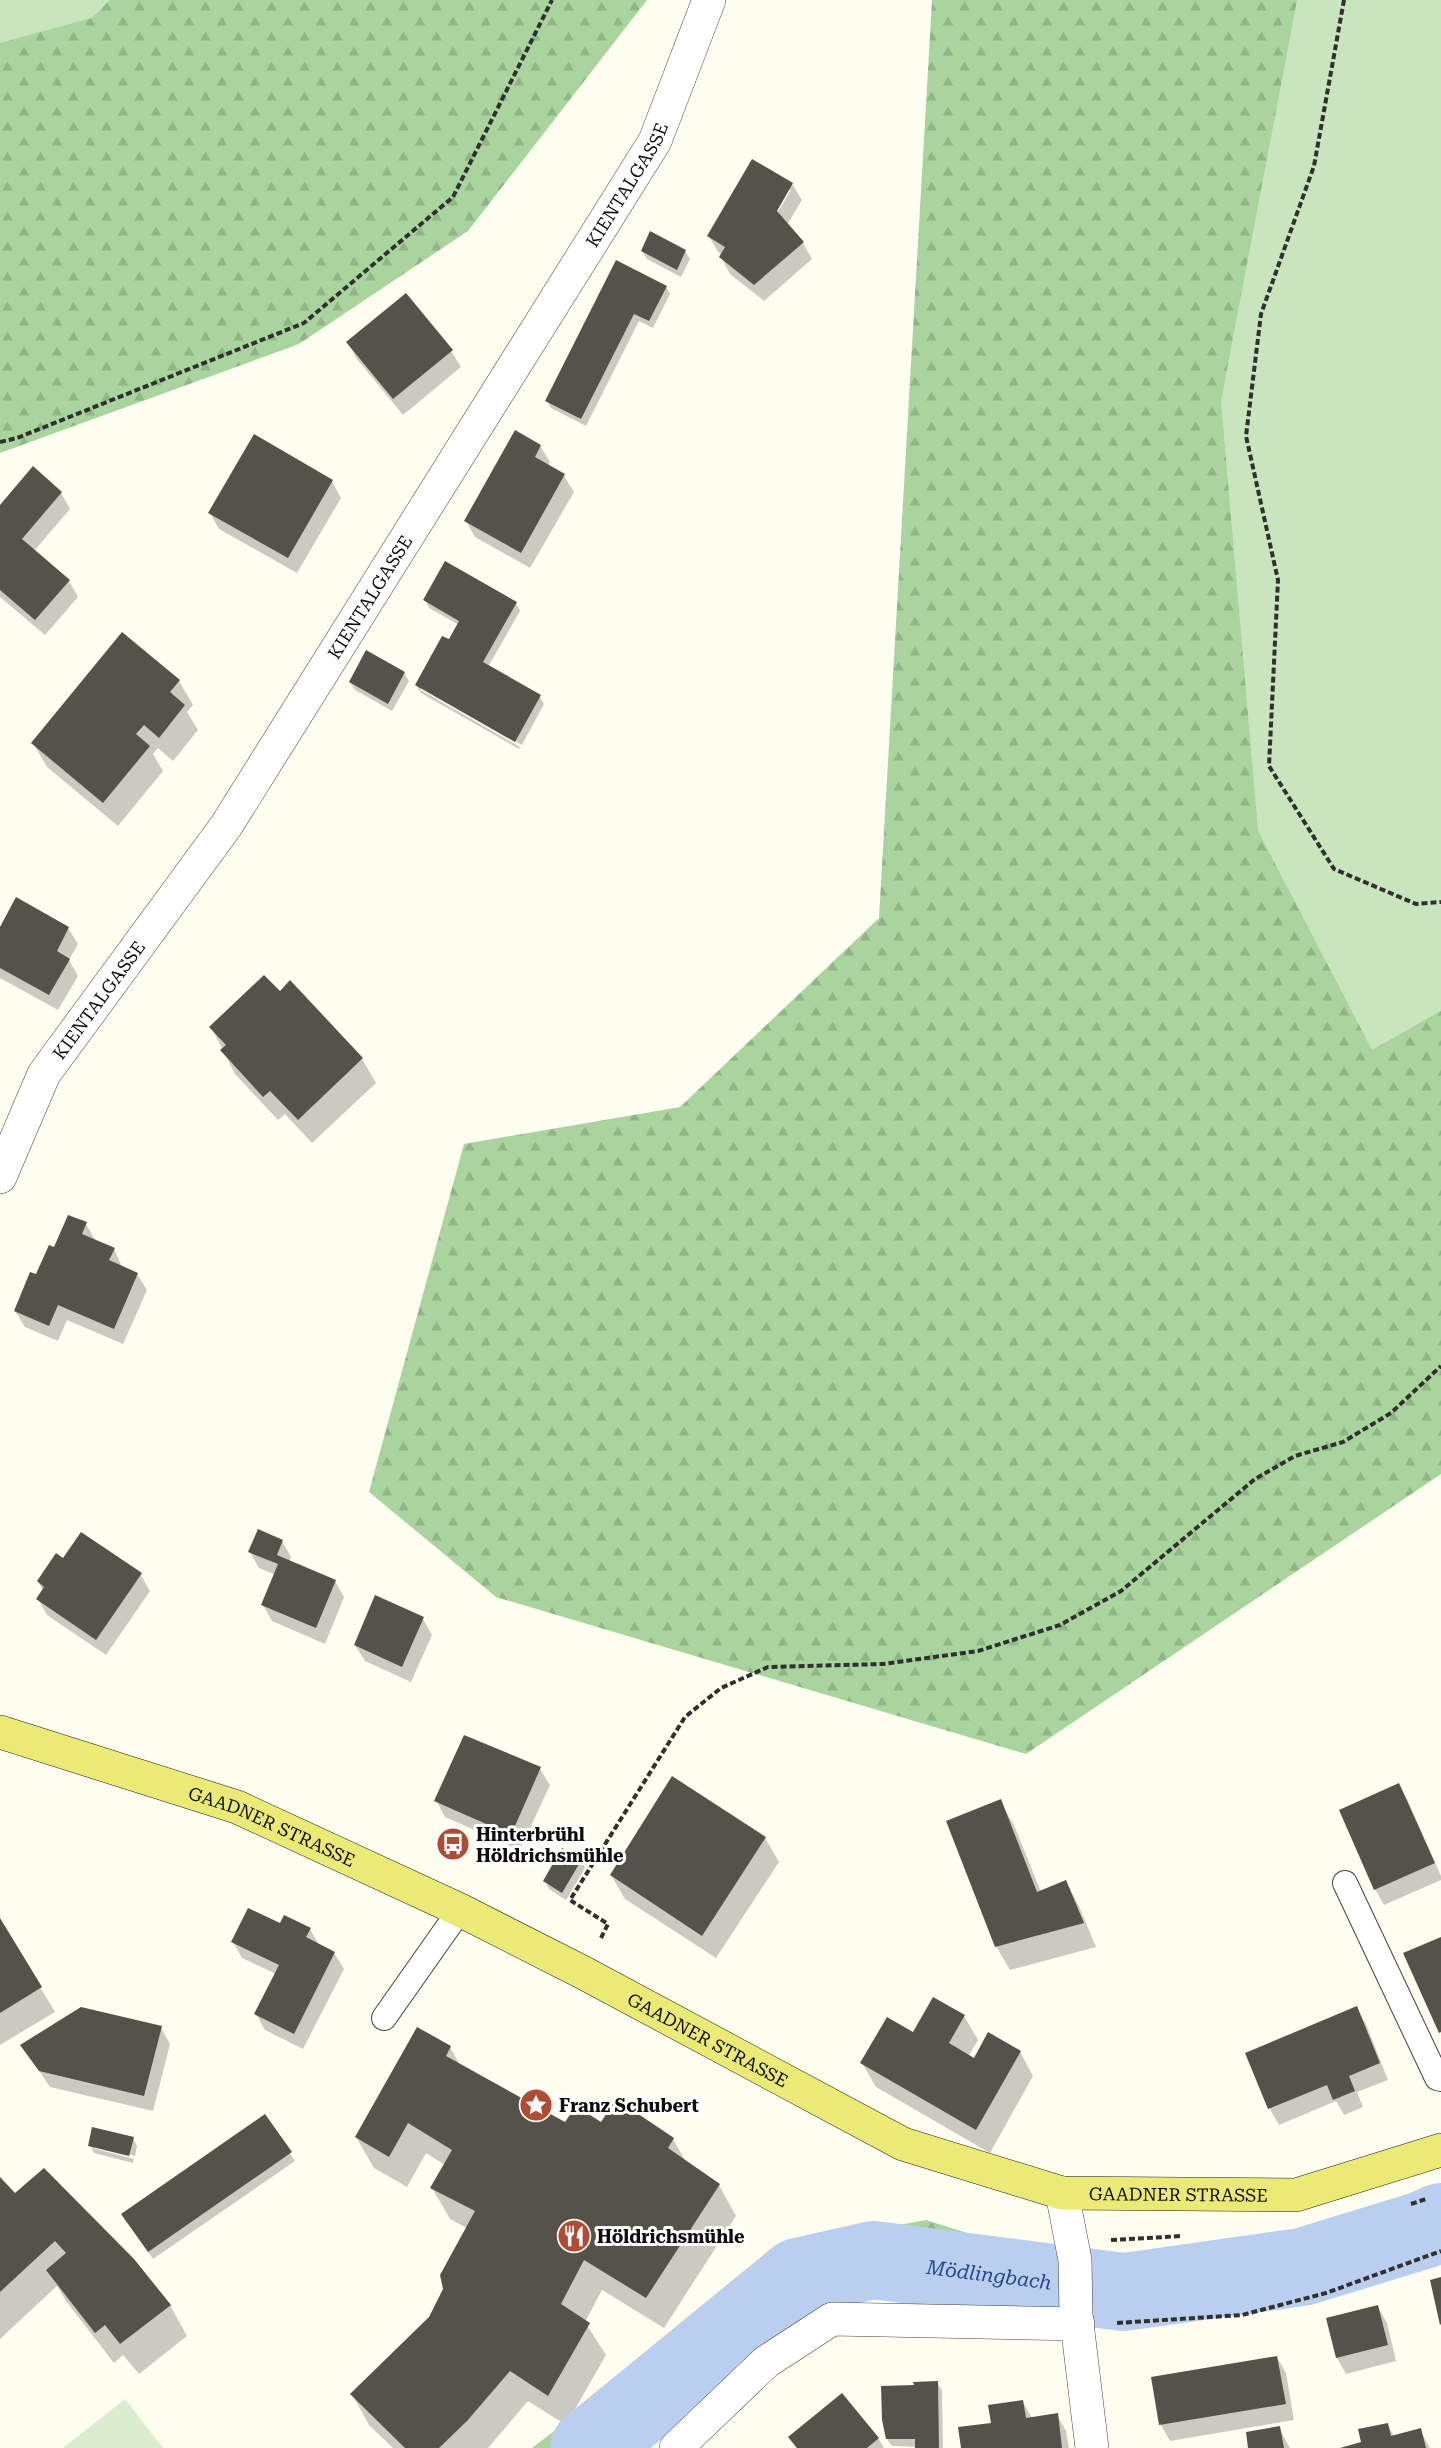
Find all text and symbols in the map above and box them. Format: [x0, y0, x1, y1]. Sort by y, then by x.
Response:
street label: KIENTALGASSE [581, 119, 672, 251]
street label: KIENTALGASSE [323, 531, 416, 662]
street label: KIENTALGASSE [48, 936, 149, 1063]
street label: GAADNER STRASSE [186, 1782, 358, 1871]
place label: Hinterbrühl Höldrichsmühle [476, 1824, 624, 1866]
bus stop icon: Hinterbrühl Höldrichsmühle [435, 1826, 471, 1862]
street label: GAADNER STRASSE [624, 1988, 792, 2091]
place icon: Franz Schubert [518, 2087, 554, 2123]
place label: Franz Schubert [559, 2095, 699, 2116]
street label: GAADNER STRASSE [1089, 2183, 1268, 2205]
restaurant icon: Höldrichsmühle [556, 2218, 592, 2254]
place label: Höldrichsmühle [597, 2226, 745, 2247]
water label: Mödlingbach [924, 2255, 1053, 2295]

